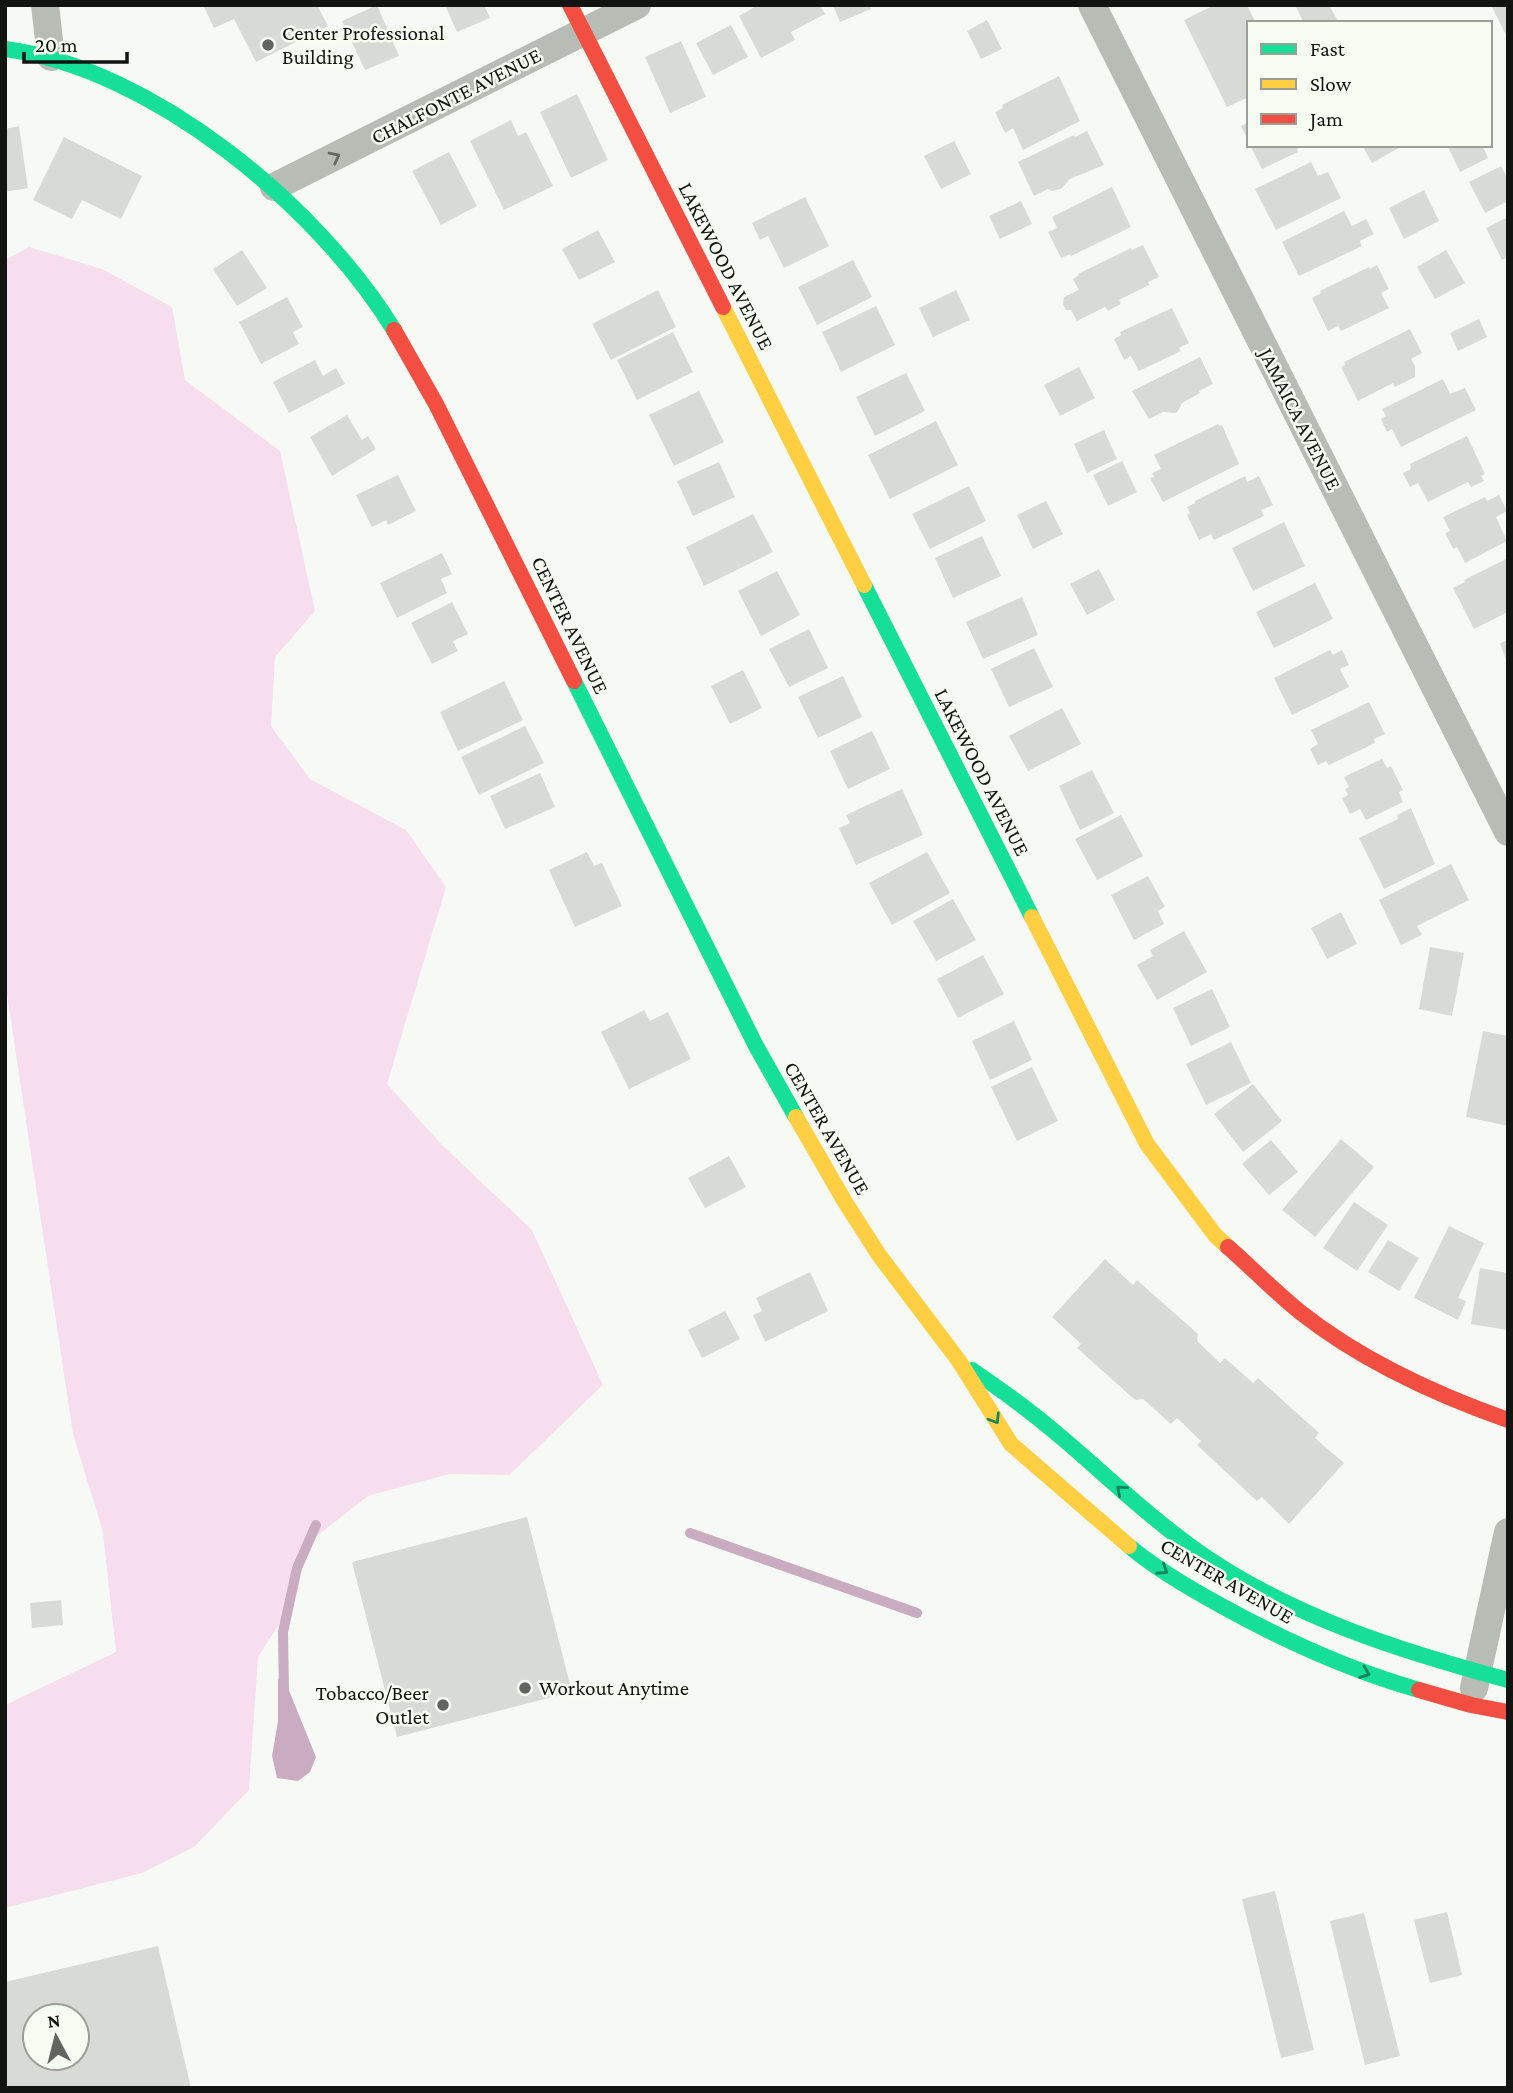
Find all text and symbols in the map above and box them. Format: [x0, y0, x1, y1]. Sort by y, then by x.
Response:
scale bar [24, 21, 128, 65]
place label: Center Professional Building [282, 21, 444, 69]
legend [1247, 21, 1492, 147]
text: 20 m [35, 33, 78, 57]
marker: Center Professional Building [260, 37, 276, 53]
text: Fast [1310, 37, 1346, 61]
street label: CHALFONTE AVENUE [367, 43, 545, 149]
text: Slow [1310, 72, 1352, 96]
text: Jam [1308, 107, 1343, 131]
one-way arrow [328, 151, 340, 165]
street label: LAKEWOOD AVENUE [673, 178, 779, 354]
street label: JAMAICA AVENUE [1253, 342, 1346, 494]
street label: CENTER AVENUE [526, 552, 614, 698]
street label: LAKEWOOD AVENUE [929, 684, 1035, 860]
street label: CENTER AVENUE [779, 1057, 875, 1199]
one-way arrow [987, 1411, 1000, 1424]
one-way arrow [1116, 1486, 1129, 1498]
street label: CENTER AVENUE [1156, 1533, 1298, 1629]
one-way arrow [1155, 1562, 1168, 1575]
one-way arrow [1359, 1664, 1371, 1678]
place label: Workout Anytime [539, 1676, 689, 1700]
marker: Workout Anytime [517, 1680, 533, 1696]
place label: Tobacco/Beer Outlet [316, 1681, 430, 1729]
marker: Tobacco/Beer Outlet [435, 1697, 451, 1713]
north arrow [21, 2002, 91, 2072]
text: N [46, 2009, 62, 2032]

